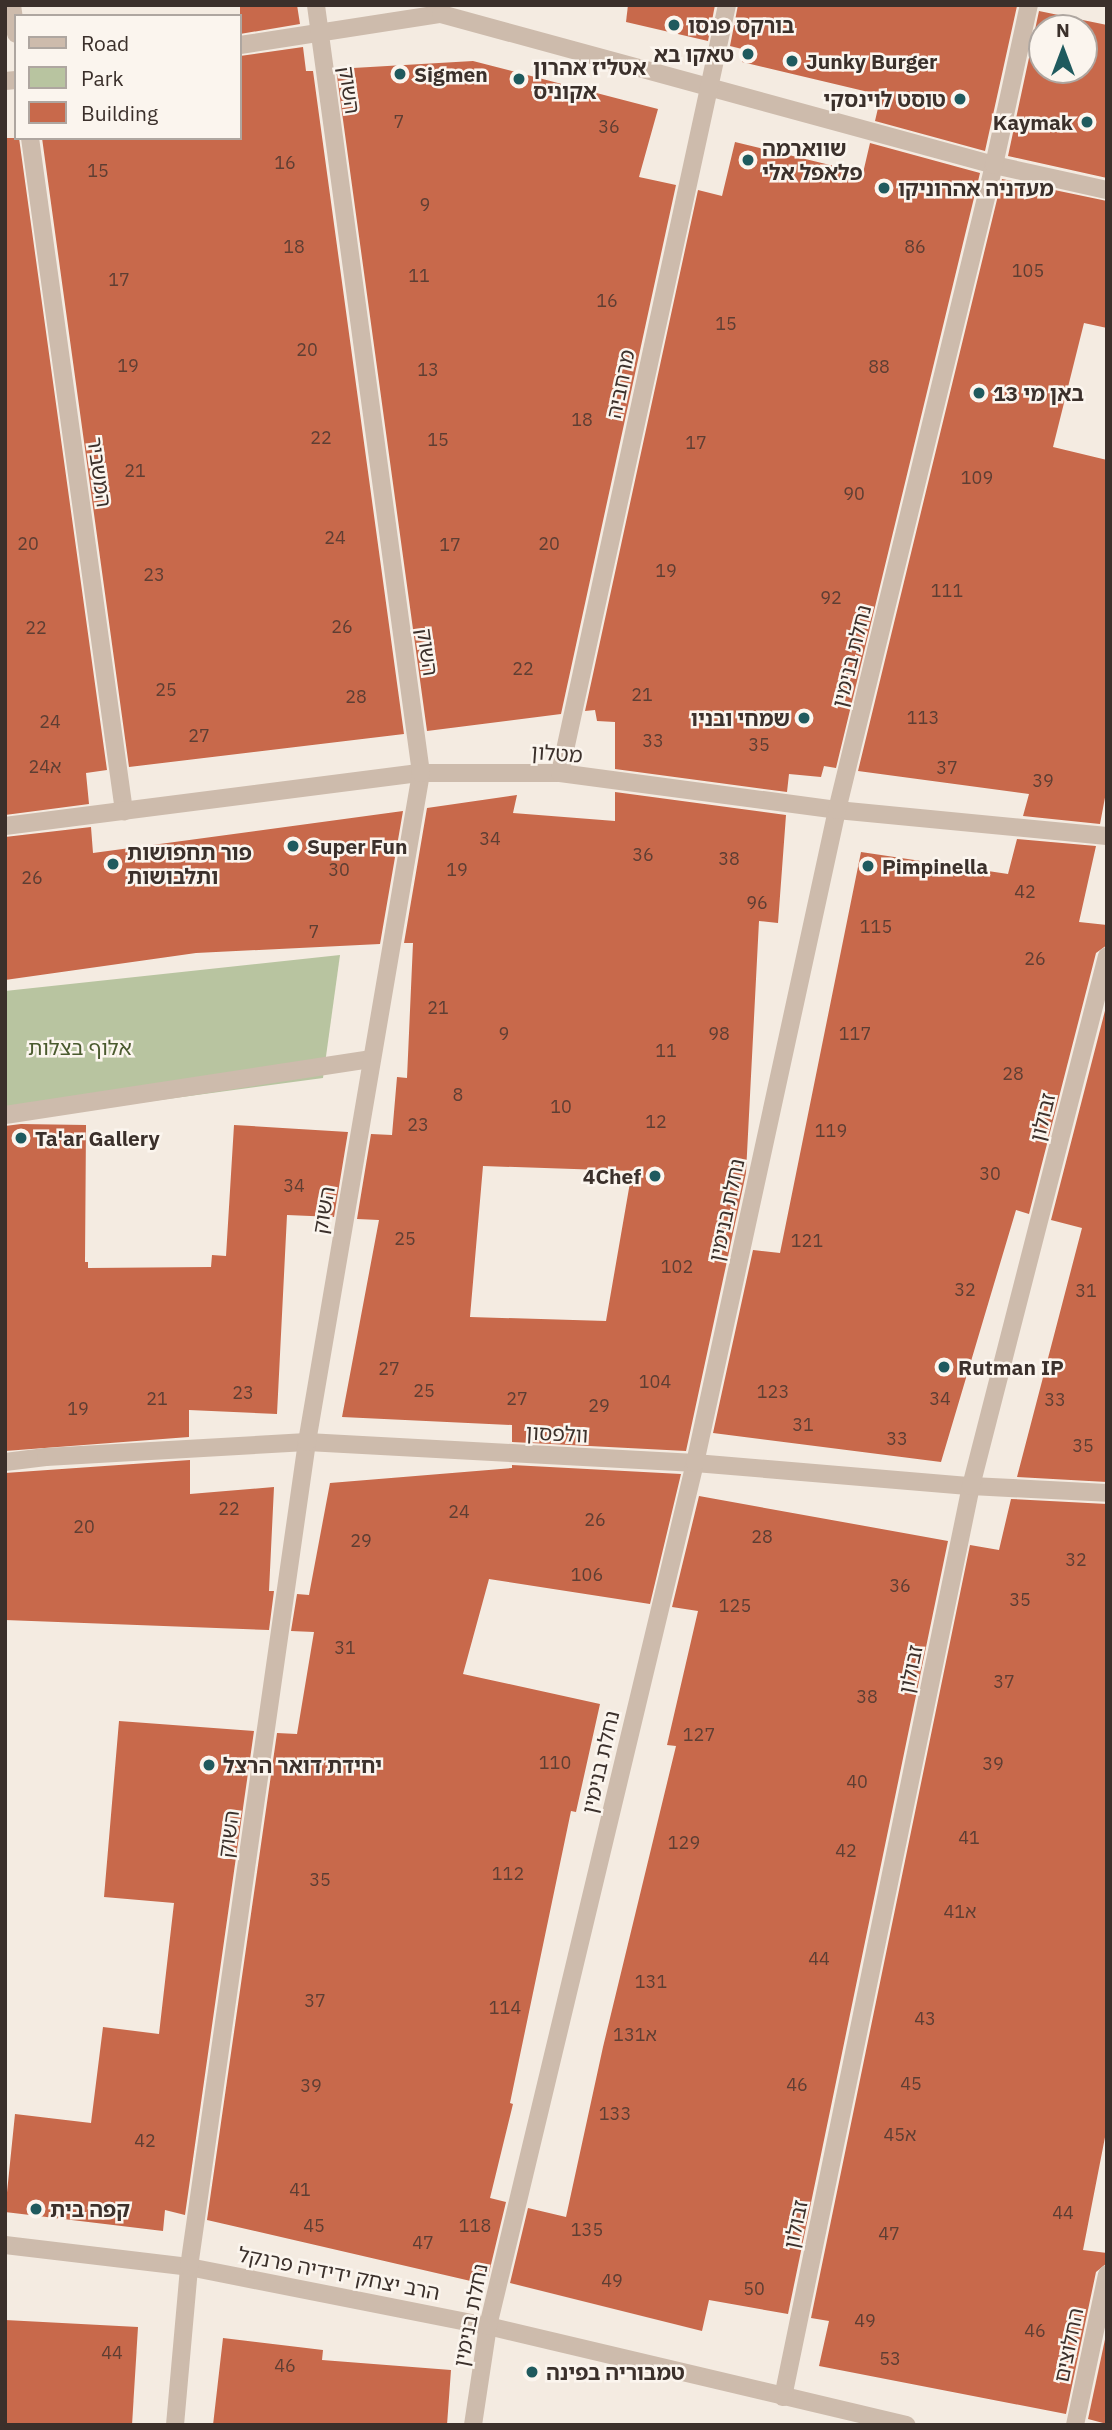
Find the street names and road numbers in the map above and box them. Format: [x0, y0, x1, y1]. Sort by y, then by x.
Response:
street label: השוק [334, 64, 366, 116]
street label: מרחביה [600, 347, 640, 421]
street label: המשביר [83, 435, 117, 509]
street label: נחלת בנימין [826, 602, 876, 710]
street label: השוק [412, 626, 444, 678]
street label: מטלון [531, 739, 583, 767]
street label: זבולון [1024, 1090, 1060, 1144]
street label: נחלת בנימין [703, 1156, 749, 1264]
street label: השוק [306, 1184, 340, 1236]
street label: וולפסון [525, 1419, 589, 1447]
street label: זבולון [893, 1642, 927, 1696]
street label: נחלת בנימין [576, 1708, 624, 1816]
street label: השוק [212, 1808, 244, 1860]
street label: זבולון [778, 2197, 812, 2251]
street label: הרב יצחק ידידיה פרנקל [236, 2241, 442, 2305]
street label: נחלת בנימין [448, 2261, 492, 2369]
street label: החלוצים [1048, 2305, 1088, 2385]

